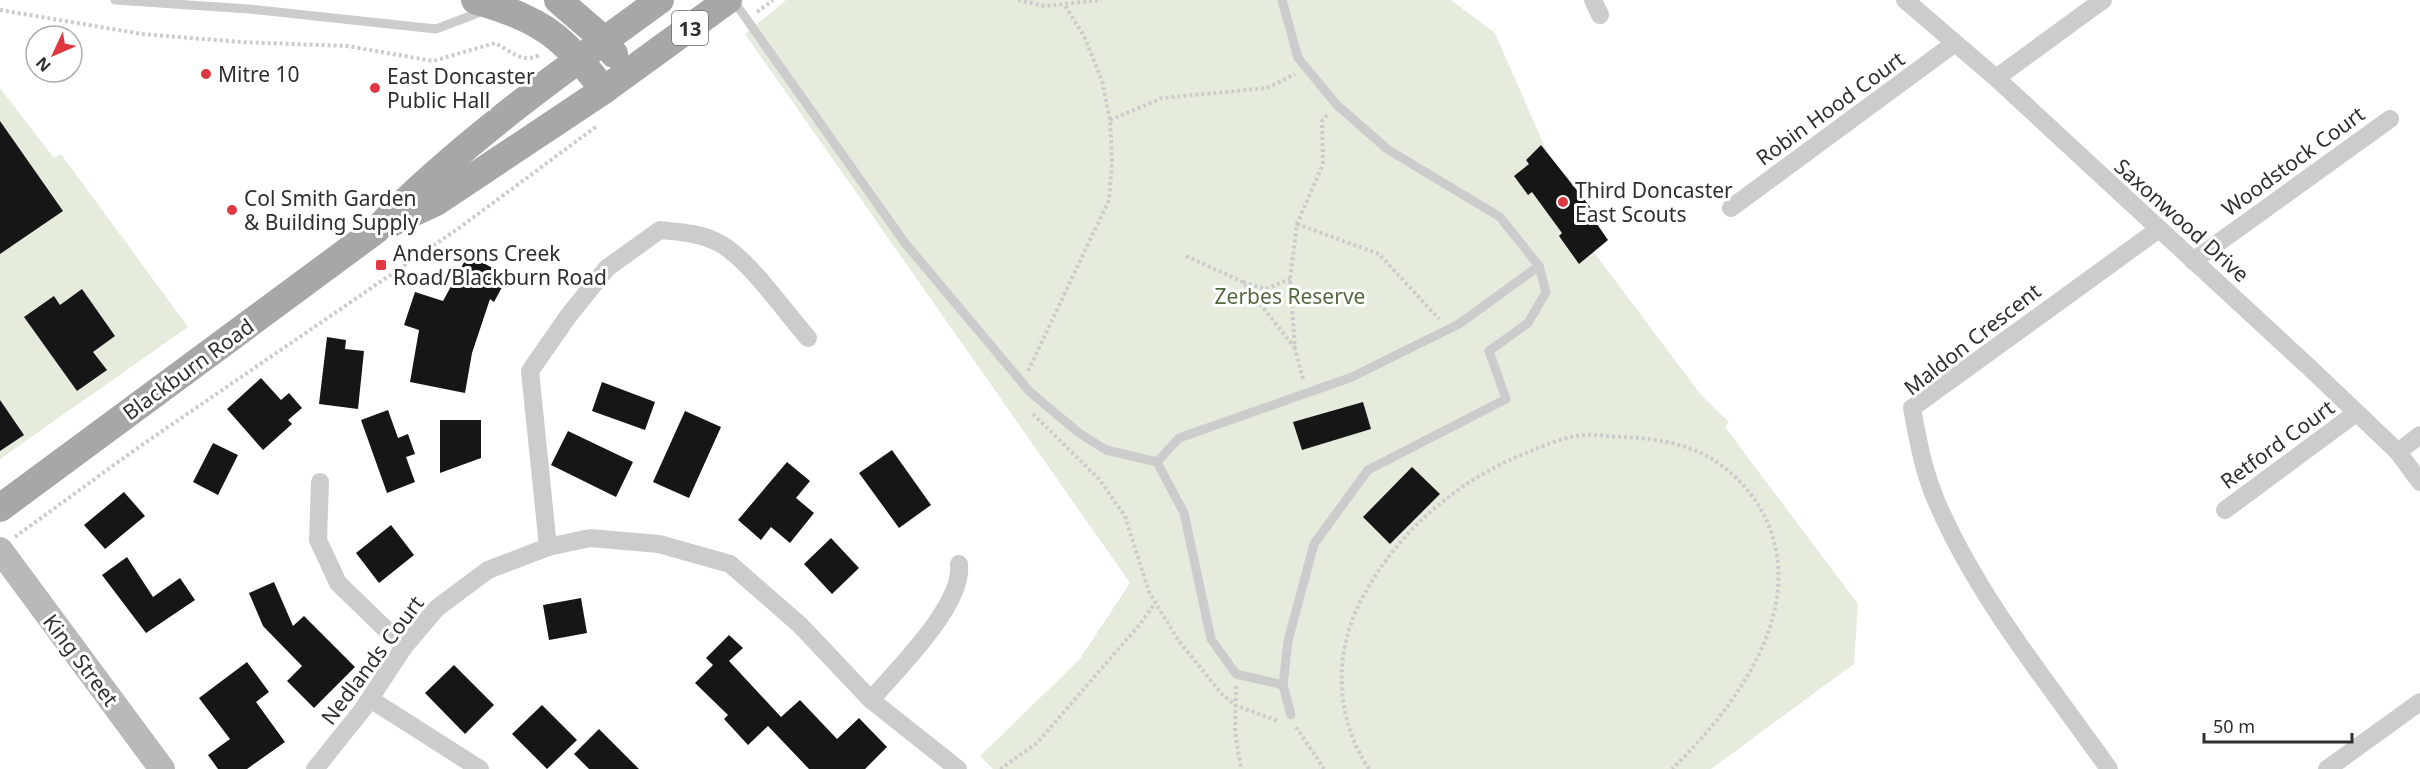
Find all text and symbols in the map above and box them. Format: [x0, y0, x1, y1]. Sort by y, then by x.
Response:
road number: 13 [672, 11, 708, 45]
north arrow [24, 24, 84, 84]
street label: Robin Hood Court [1750, 44, 1910, 171]
text: N [31, 52, 56, 77]
place label: Mitre 10 [218, 60, 300, 88]
place label: East Doncaster Public Hall [387, 62, 535, 114]
marker: Mitre 10 [199, 67, 213, 81]
marker: East Doncaster Public Hall [368, 81, 382, 95]
street label: Woodstock Court [2216, 100, 2370, 222]
street label: Saxonwood Drive [2109, 152, 2255, 288]
place label: Third Doncaster East Scouts [1575, 176, 1733, 228]
place label: Col Smith Garden & Building Supply [244, 184, 419, 236]
marker: Third Doncaster East Scouts [1556, 195, 1570, 209]
marker: Col Smith Garden & Building Supply [225, 203, 239, 217]
place label: Andersons Creek Road/Blackburn Road [393, 239, 607, 291]
marker: Andersons Creek Road/Blackburn Road [374, 258, 388, 272]
street label: Maldon Crescent [1898, 277, 2046, 401]
park label: Zerbes Reserve [1215, 282, 1365, 310]
street label: Blackburn Road [117, 312, 259, 426]
street label: Retford Court [2214, 393, 2340, 495]
street label: Nedlands Court [314, 590, 430, 730]
street label: King Street [37, 608, 125, 712]
scale bar [2204, 706, 2352, 744]
text: 50 m [2213, 714, 2255, 738]

